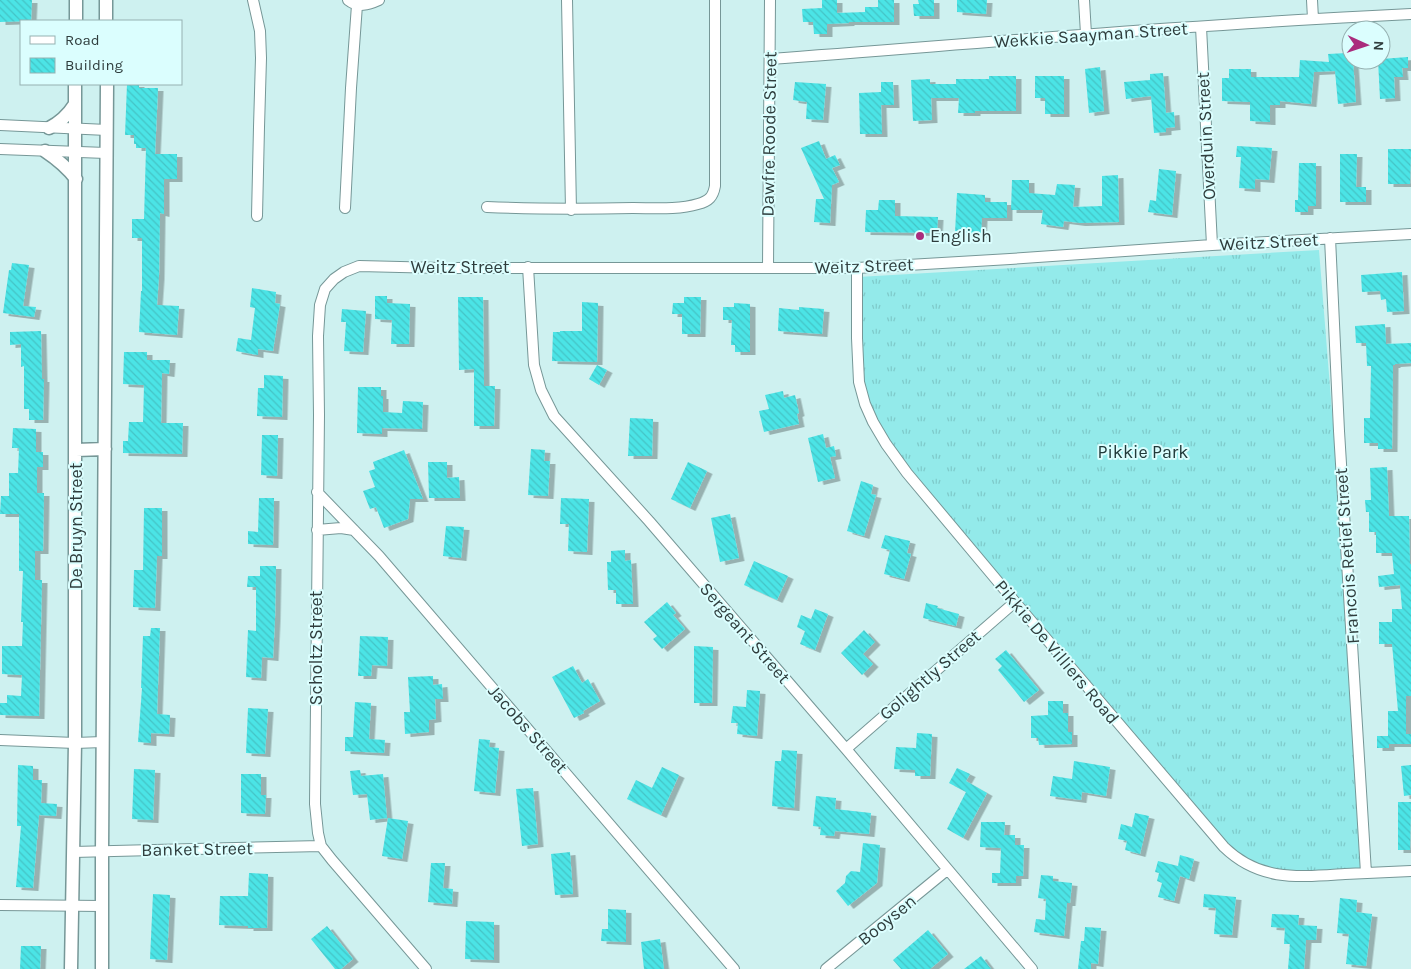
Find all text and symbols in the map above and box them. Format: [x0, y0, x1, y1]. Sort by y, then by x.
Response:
street label: Wekkie Saayman Street [993, 17, 1189, 53]
legend [20, 20, 182, 85]
north arrow [1341, 20, 1391, 70]
text: Road [65, 31, 100, 49]
text: N [1370, 40, 1387, 51]
street label: Dawfre Roode Street [757, 51, 781, 217]
text: Building [65, 56, 123, 74]
street label: Overduin Street [1192, 71, 1220, 200]
place label: English [930, 225, 992, 247]
street label: Weitz Street [1219, 228, 1319, 256]
marker: English [914, 230, 926, 242]
street label: Weitz Street [814, 253, 914, 279]
street label: Weitz Street [410, 256, 510, 278]
park label: Pikkie Park [1097, 441, 1189, 463]
street label: De Bruyn Street [65, 462, 87, 589]
street label: Francois Retief Street [1330, 467, 1364, 645]
street label: Pikkie De Villiers Road [990, 575, 1124, 729]
street label: Sergeant Street [695, 578, 795, 688]
street label: Scholtz Street [305, 590, 327, 705]
street label: Golightly Street [875, 625, 985, 725]
street label: Jacobs Street [484, 680, 573, 778]
street label: Banket Street [141, 837, 253, 861]
street label: Booysen [853, 890, 921, 950]

